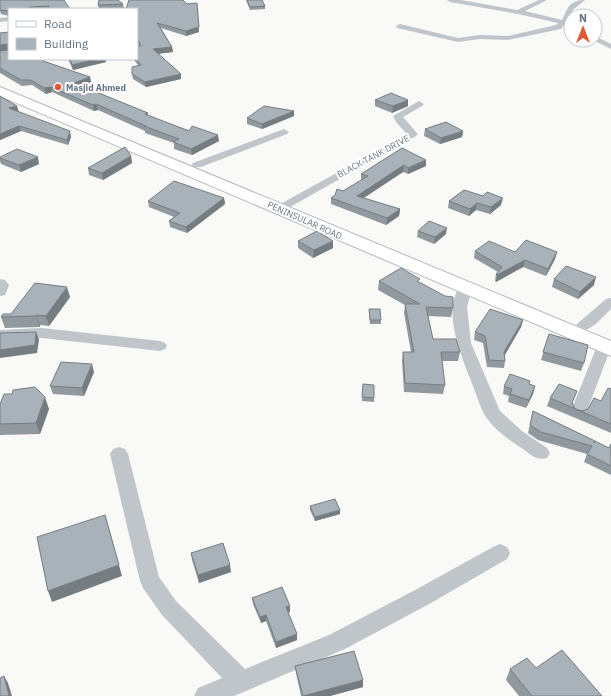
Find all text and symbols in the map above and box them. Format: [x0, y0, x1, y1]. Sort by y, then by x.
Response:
legend [8, 8, 138, 60]
north arrow [563, 8, 603, 48]
text: N [579, 11, 587, 25]
text: Road [44, 16, 72, 31]
text: Building [44, 36, 89, 51]
marker: Masjid Ahmed [53, 82, 63, 92]
place label: Masjid Ahmed [66, 82, 126, 93]
street label: BLACK TANK DRIVE [335, 132, 411, 180]
street label: PENINSULAR ROAD [266, 199, 344, 241]

